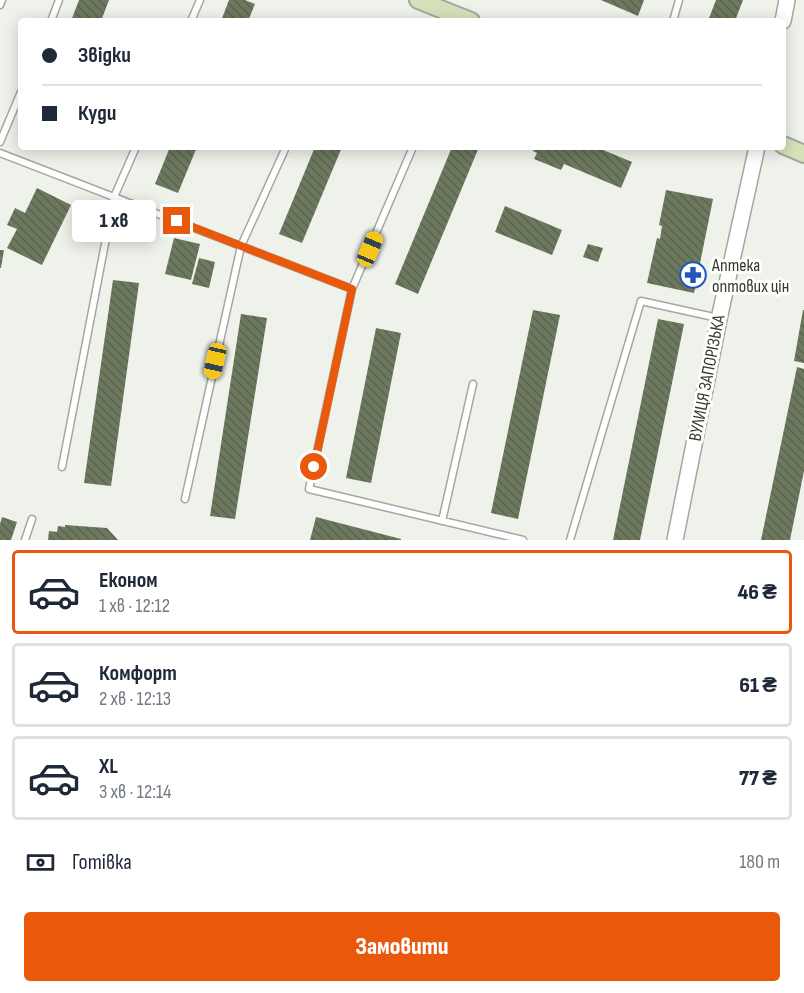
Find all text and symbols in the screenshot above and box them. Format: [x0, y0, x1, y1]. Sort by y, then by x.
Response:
text: Звідки [78, 42, 131, 69]
text: Куди [78, 100, 116, 127]
callout: 1 хв [72, 200, 156, 242]
route end [163, 207, 190, 234]
text: 1 хв [100, 209, 128, 233]
car [355, 229, 385, 269]
place label: Аптека оптових цін [711, 255, 789, 297]
pharmacy icon: Аптека оптових цін [678, 260, 708, 290]
street label: ВУЛИЦЯ ЗАПОРІЗЬКА [684, 313, 730, 443]
car [202, 341, 228, 381]
route start [300, 453, 327, 480]
icon: car [27, 565, 81, 619]
text: Економ [99, 567, 158, 594]
text: 46 ₴ [738, 579, 777, 606]
text: 1 хв · 12:12 [99, 594, 170, 618]
icon: car [27, 658, 81, 712]
text: Комфорт [99, 660, 177, 687]
text: 61 ₴ [739, 672, 777, 699]
text: 2 хв · 12:13 [99, 687, 171, 711]
icon: car [27, 751, 81, 805]
text: XL [99, 753, 118, 780]
text: 77 ₴ [739, 765, 777, 792]
text: 3 хв · 12:14 [99, 780, 171, 804]
icon: cash [24, 846, 57, 879]
text: Готівка [72, 849, 132, 876]
text: 180 m [739, 850, 780, 874]
button: Замовити [24, 912, 780, 981]

